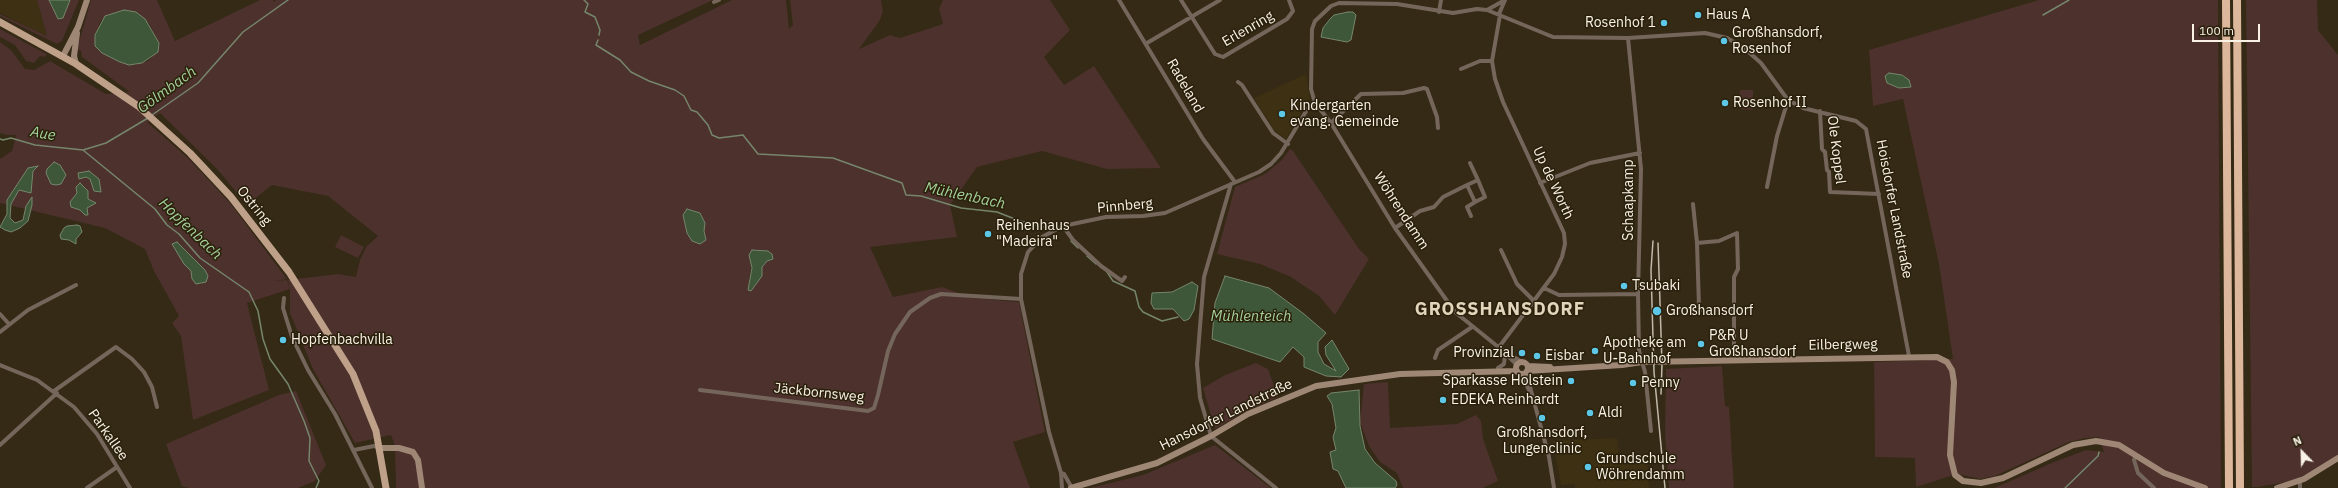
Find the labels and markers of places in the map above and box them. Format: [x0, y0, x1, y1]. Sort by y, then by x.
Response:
place label: Haus A [1706, 7, 1750, 23]
marker: Haus A [1693, 10, 1703, 20]
place label: Rosenhof 1 [1585, 15, 1656, 31]
marker: Rosenhof 1 [1659, 18, 1669, 28]
place label: Großhansdorf, Rosenhof [1732, 25, 1823, 58]
marker: Großhansdorf, Rosenhof [1719, 36, 1729, 46]
place label: Rosenhof II [1733, 95, 1807, 111]
place label: Kindergarten evang. Gemeinde [1290, 98, 1399, 130]
marker: Rosenhof II [1720, 98, 1730, 108]
marker: Kindergarten evang. Gemeinde [1277, 109, 1287, 119]
place label: Reihenhaus "Madeira" [996, 218, 1070, 250]
marker: Reihenhaus "Madeira" [983, 229, 993, 239]
place label: Tsubaki [1632, 278, 1680, 294]
marker: Tsubaki [1619, 281, 1629, 291]
place label: Großhansdorf [1666, 303, 1753, 319]
marker: Großhansdorf [1651, 305, 1663, 317]
place label: P&R U Großhansdorf [1709, 328, 1796, 360]
place label: Hopfenbachvilla [291, 332, 393, 348]
marker: Hopfenbachvilla [278, 335, 288, 345]
place label: Apotheke am U-Bahnhof [1603, 335, 1686, 368]
marker: P&R U Großhansdorf [1696, 339, 1706, 349]
place label: Provinzial [1453, 345, 1514, 361]
marker: Apotheke am U-Bahnhof [1590, 346, 1600, 356]
marker: Provinzial [1517, 348, 1527, 358]
place label: Eisbar [1545, 348, 1584, 364]
marker: Eisbar [1532, 351, 1542, 361]
place label: Sparkasse Holstein [1443, 373, 1563, 389]
place label: Penny [1641, 375, 1680, 391]
marker: Sparkasse Holstein [1566, 376, 1576, 386]
marker: Penny [1628, 378, 1638, 388]
place label: EDEKA Reinhardt [1451, 392, 1559, 408]
marker: EDEKA Reinhardt [1438, 395, 1448, 405]
place label: Aldi [1598, 405, 1622, 421]
marker: Aldi [1585, 408, 1595, 418]
marker: Großhansdorf, Lungenclinic [1537, 413, 1547, 423]
place label: Großhansdorf, Lungenclinic [1497, 425, 1587, 458]
place label: Grundschule Wöhrendamm [1596, 451, 1685, 484]
marker: Grundschule Wöhrendamm [1583, 462, 1593, 472]

